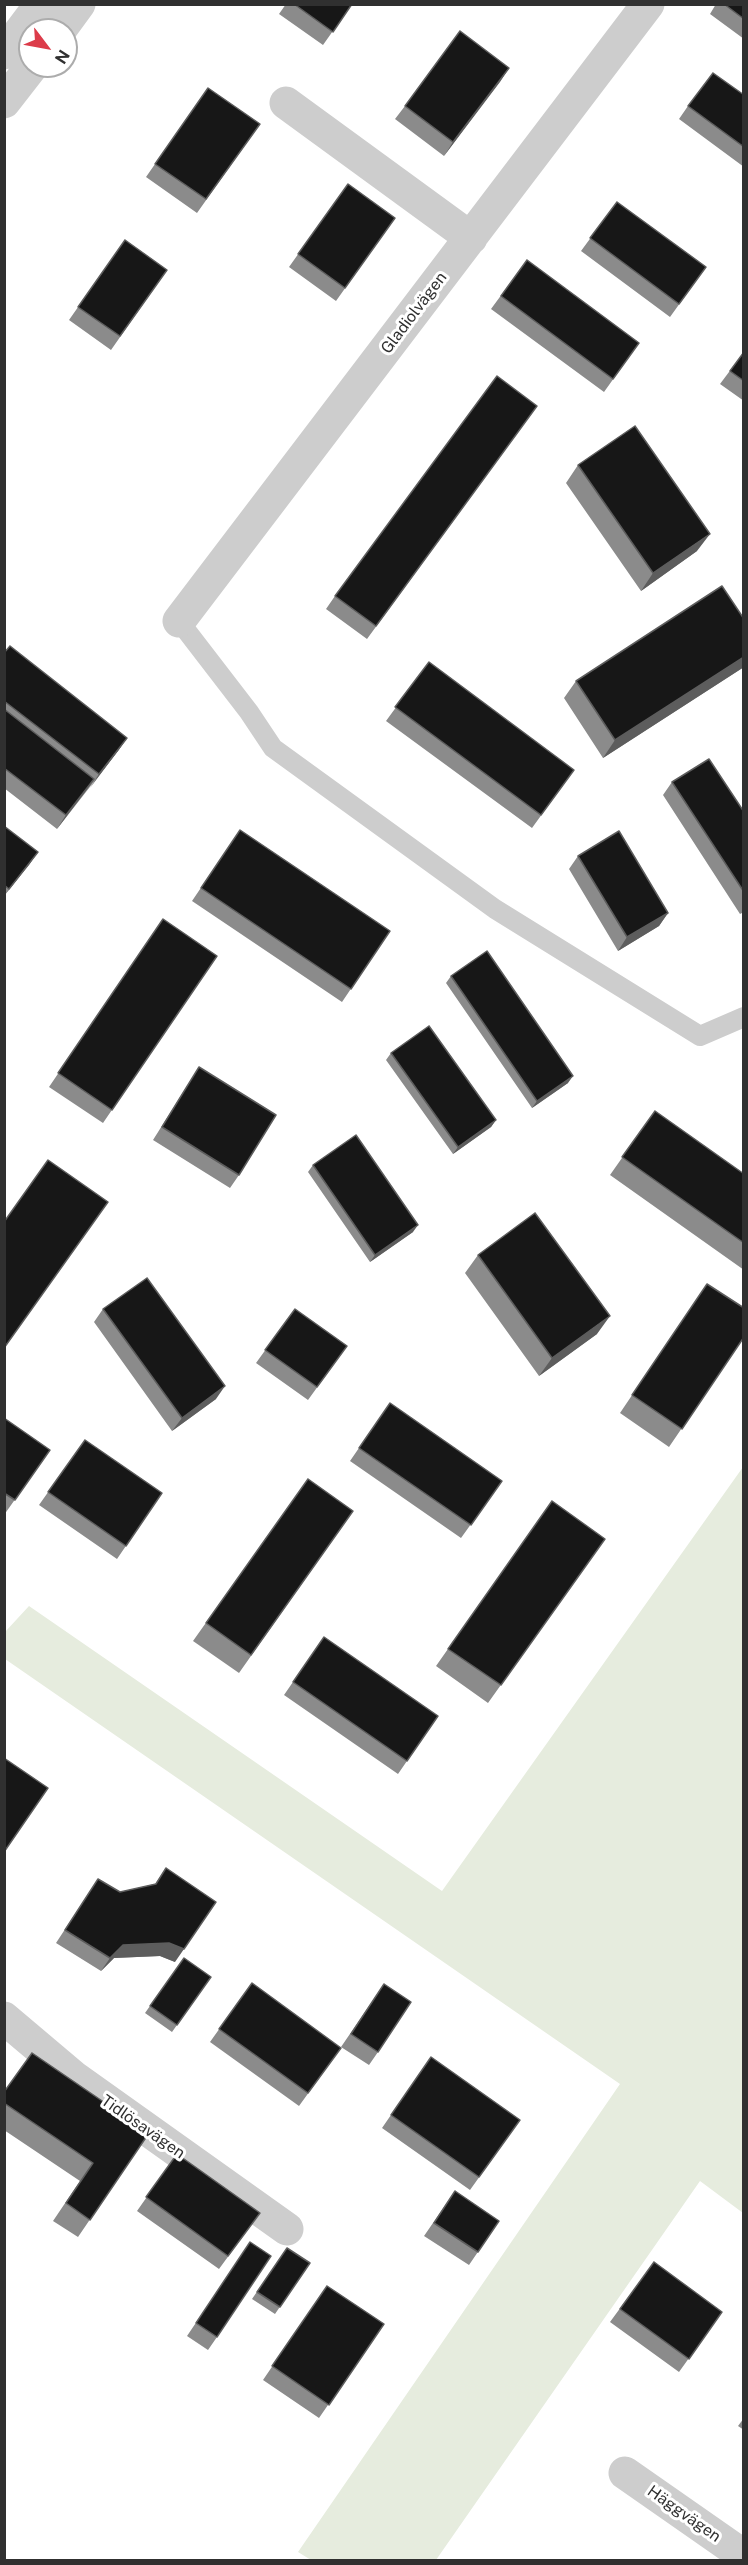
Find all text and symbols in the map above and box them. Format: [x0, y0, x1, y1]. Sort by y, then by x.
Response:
north arrow [18, 18, 78, 78]
text: N [51, 46, 73, 67]
street label: Gladiolvägen [377, 268, 451, 358]
street label: Tidlösavägen [97, 2091, 189, 2163]
street label: Häggvägen [643, 2482, 725, 2546]

